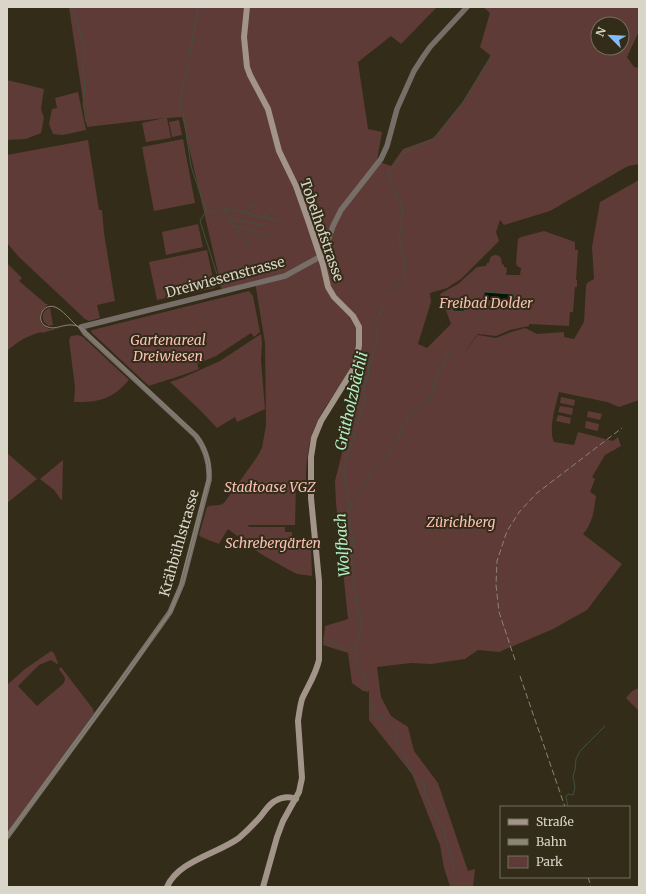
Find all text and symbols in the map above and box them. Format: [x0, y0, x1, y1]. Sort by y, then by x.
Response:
north arrow [590, 16, 630, 56]
text: N [593, 25, 609, 39]
street label: Tobelhofstrasse [296, 176, 348, 284]
street label: Dreiwiesenstrasse [163, 252, 287, 302]
park label: Freibad Dolder [438, 294, 533, 312]
park label: Gartenareal Dreiwiesen [130, 331, 206, 365]
water label: Grütholzbächli [330, 350, 372, 452]
park label: Stadtoase VGZ [224, 478, 316, 496]
street label: Krähbühlstrasse [155, 487, 203, 599]
water label: Wolfbach [330, 512, 354, 578]
park label: Zürichberg [426, 513, 496, 531]
park label: Schrebergärten [225, 534, 321, 552]
legend [500, 806, 630, 878]
text: Straße [536, 814, 574, 829]
text: Bahn [536, 834, 567, 849]
text: Park [536, 854, 563, 869]

